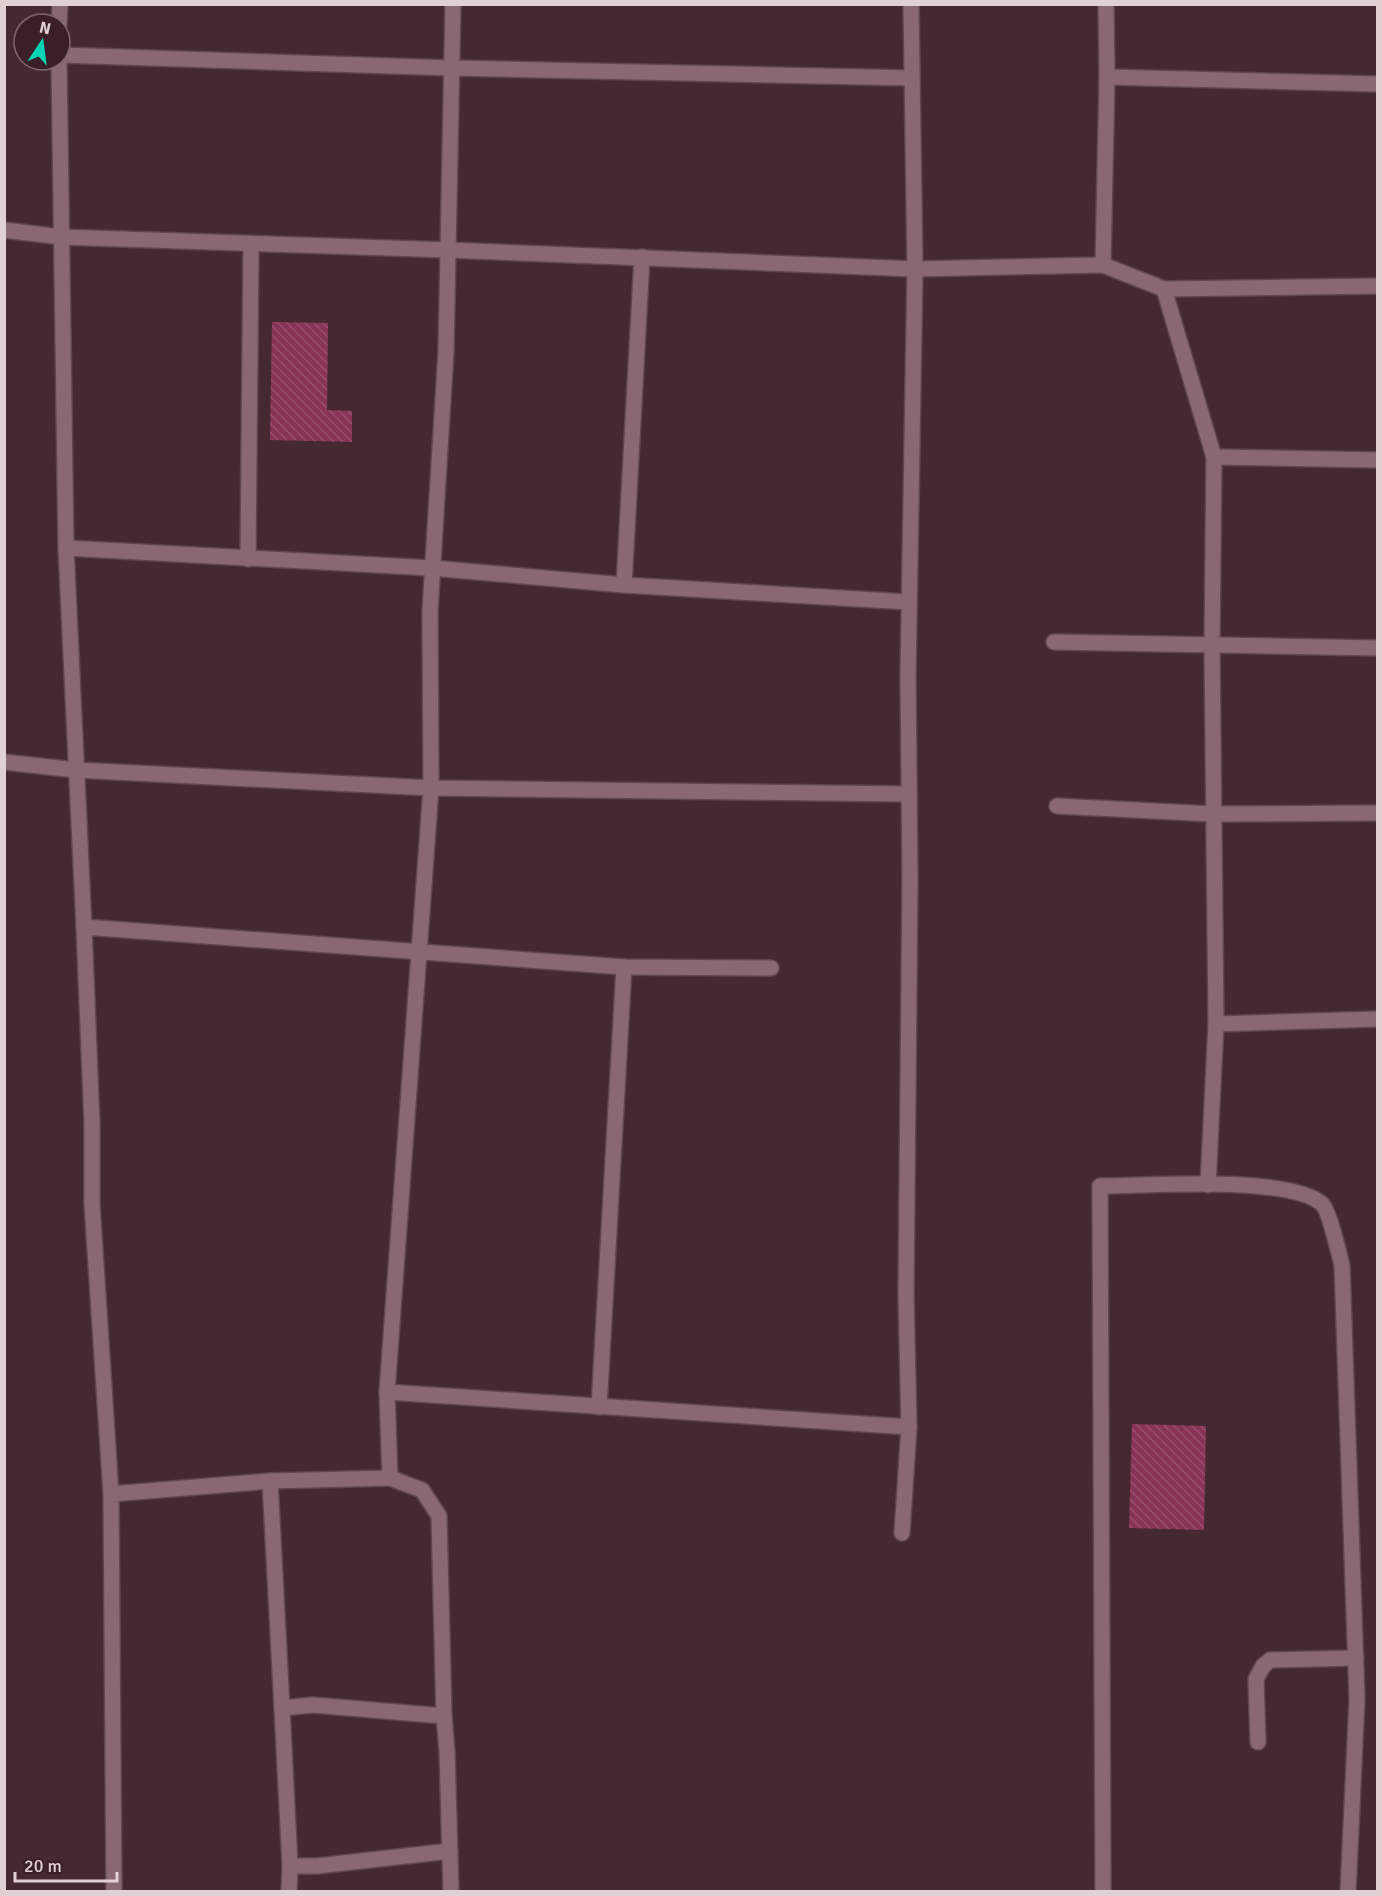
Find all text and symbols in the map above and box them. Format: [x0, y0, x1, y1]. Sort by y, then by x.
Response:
north arrow [12, 12, 72, 72]
text: N [37, 17, 53, 39]
scale bar [15, 1845, 117, 1883]
text: 20 m [24, 1855, 62, 1877]

